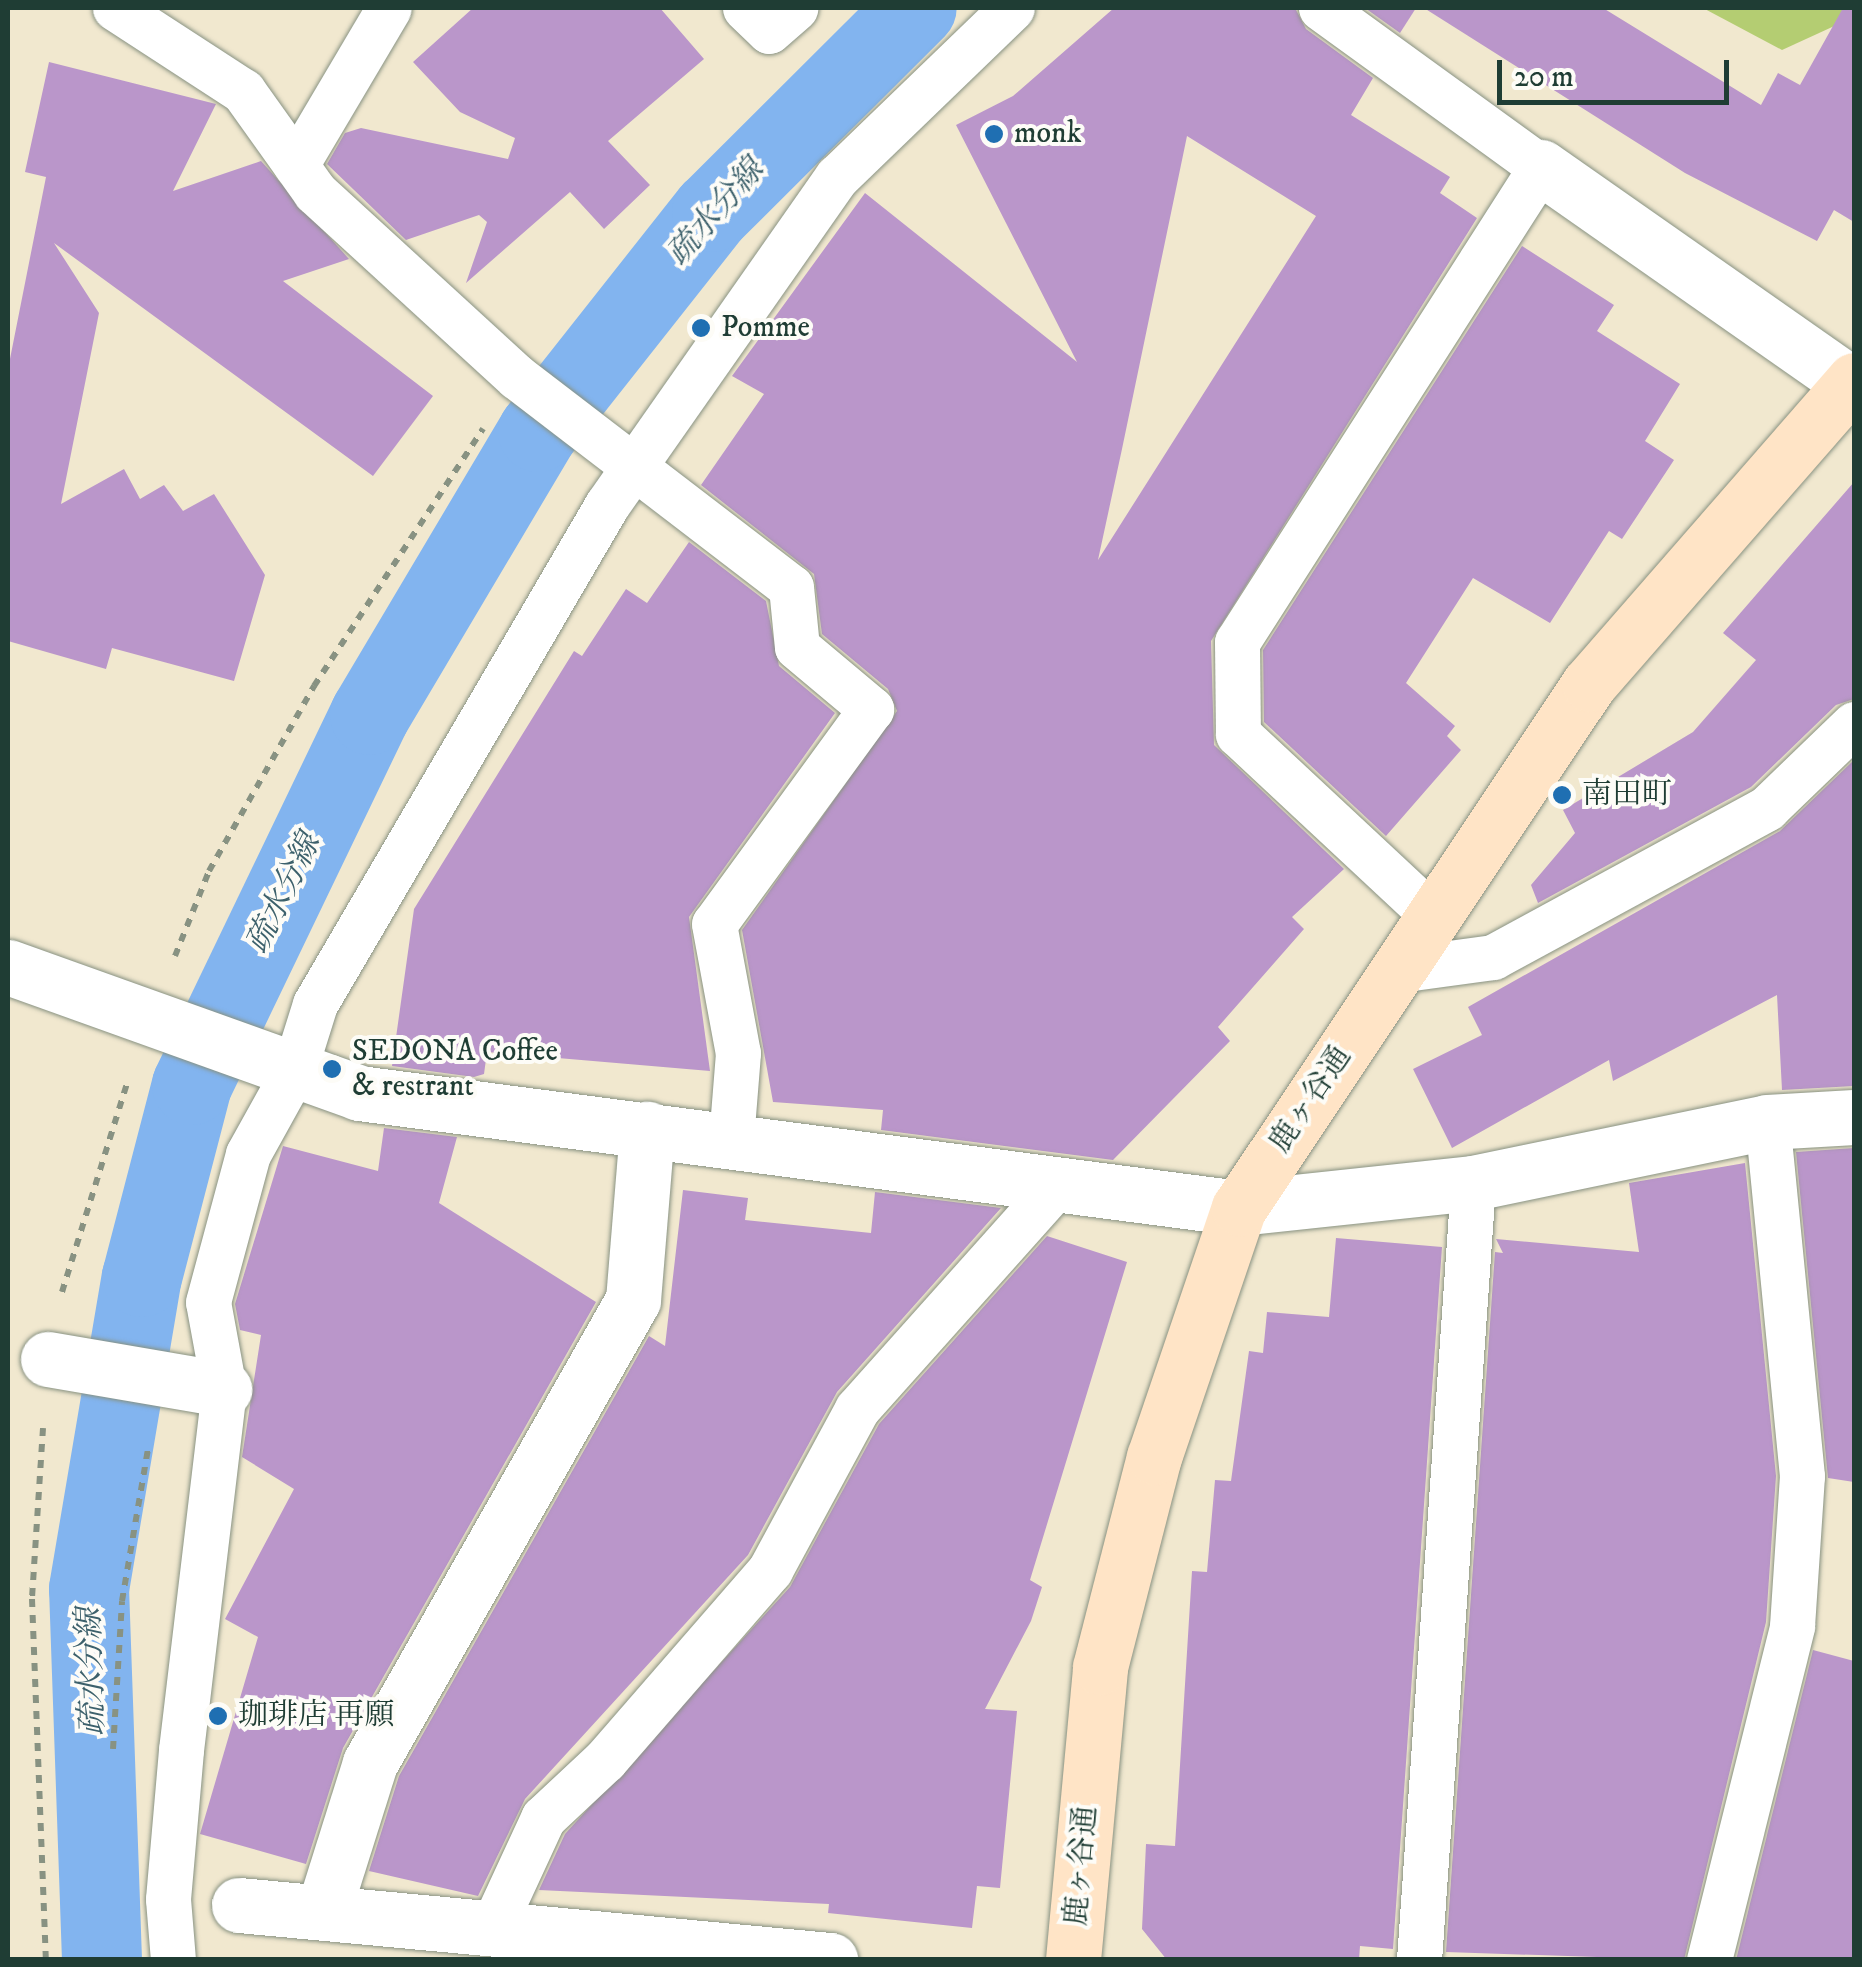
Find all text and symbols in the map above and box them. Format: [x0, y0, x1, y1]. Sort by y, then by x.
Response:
scale bar [1502, 40, 1734, 102]
text: 20 m [1514, 59, 1574, 96]
place label: monk [1014, 116, 1082, 152]
marker: monk [983, 123, 1005, 145]
water label: 疏水分線 [660, 152, 772, 274]
place label: Pomme [721, 310, 810, 346]
marker: Pomme [690, 317, 712, 339]
place label: 南田町 [1582, 777, 1672, 813]
marker: 南田町 [1551, 784, 1573, 806]
water label: 疏水分線 [239, 828, 329, 960]
place label: SEDONA Coffee & restrant [352, 1034, 558, 1104]
street label: 鹿ヶ谷通 [1263, 1040, 1359, 1160]
marker: SEDONA Coffee & restrant [321, 1058, 343, 1080]
water label: 疏水分線 [71, 1607, 113, 1737]
place label: 珈琲店 再願 [238, 1698, 394, 1734]
marker: 珈琲店 再願 [207, 1705, 229, 1727]
street label: 鹿ヶ谷通 [1059, 1805, 1105, 1927]

